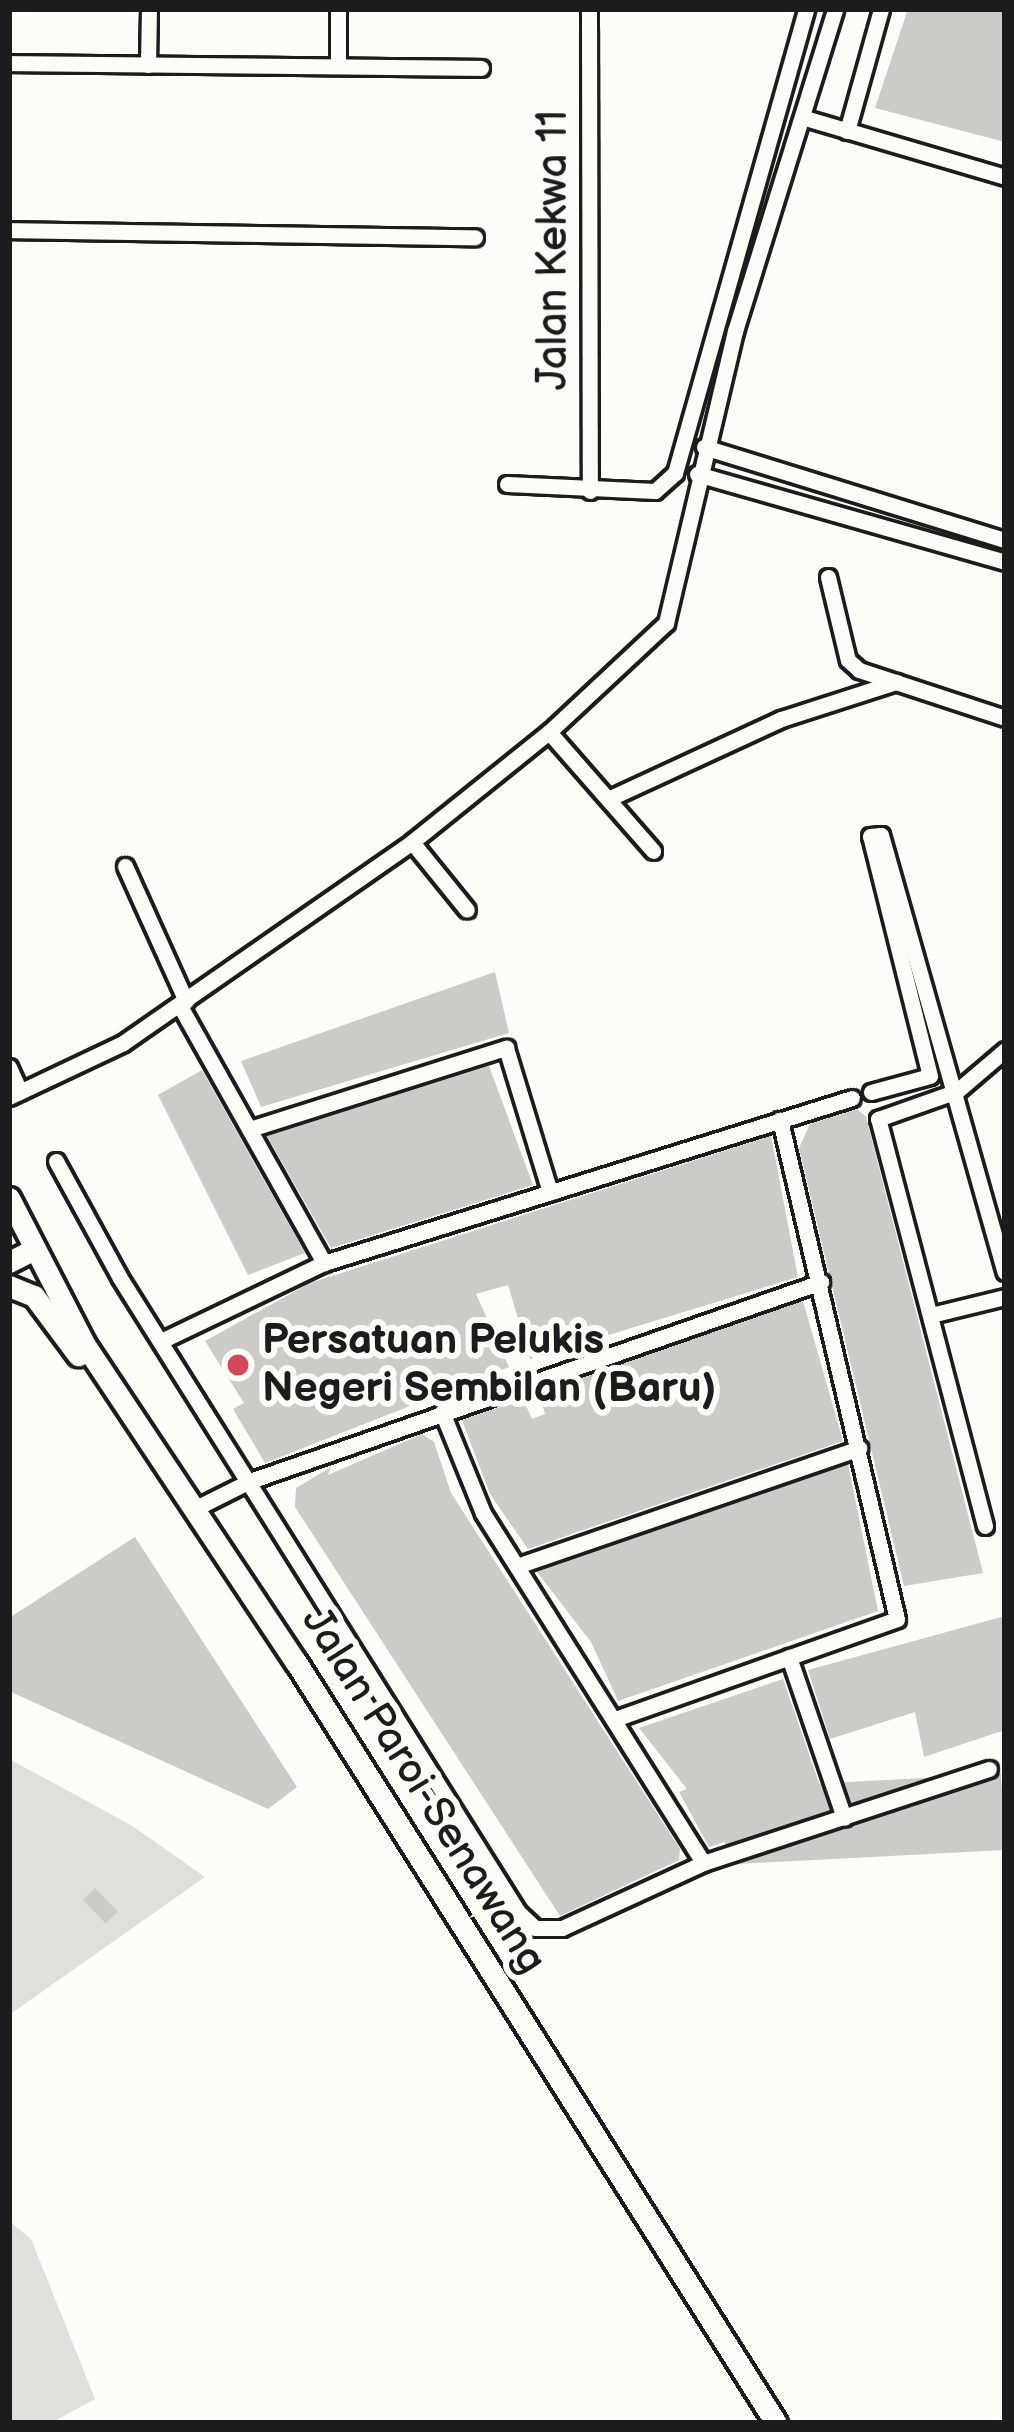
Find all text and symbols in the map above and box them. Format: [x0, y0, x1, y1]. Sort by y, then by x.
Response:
street label: Jalan Kekwa 11 [529, 110, 579, 390]
place label: Persatuan Pelukis Negeri Sembilan (Baru) [262, 1316, 716, 1414]
marker: Persatuan Pelukis Negeri Sembilan (Baru) [225, 1352, 251, 1378]
street label: Jalan Paroi-Senawang [290, 1599, 556, 1983]

